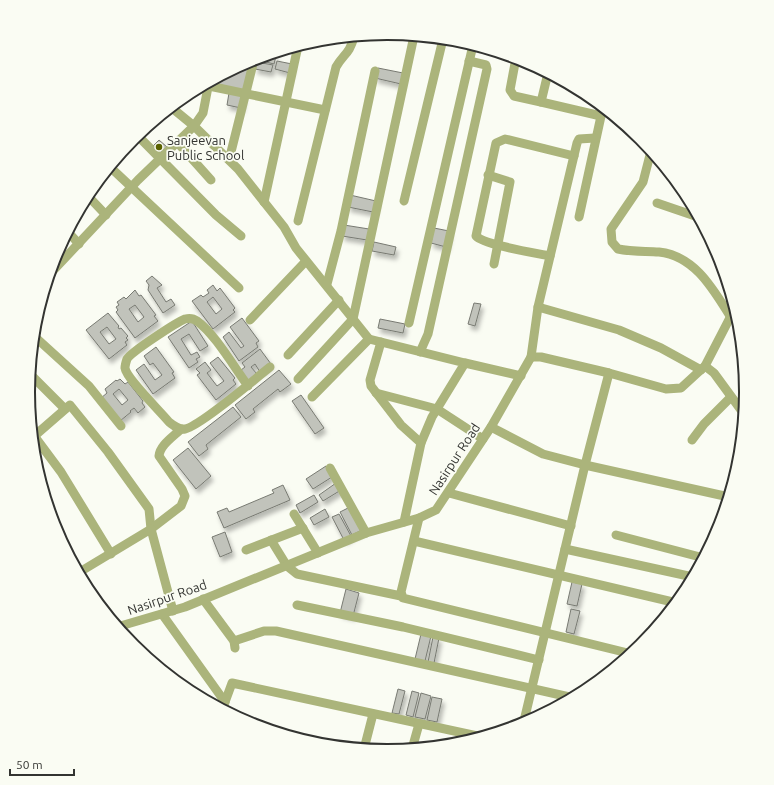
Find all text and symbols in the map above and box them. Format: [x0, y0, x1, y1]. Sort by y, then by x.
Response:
place label: Sanjeevan Public School [167, 133, 245, 162]
marker: Sanjeevan Public School [154, 142, 164, 152]
street label: Nasirpur Road [426, 421, 482, 497]
street label: Nasirpur Road [126, 577, 208, 617]
scale bar [10, 751, 74, 777]
text: 50 m [16, 758, 43, 771]

